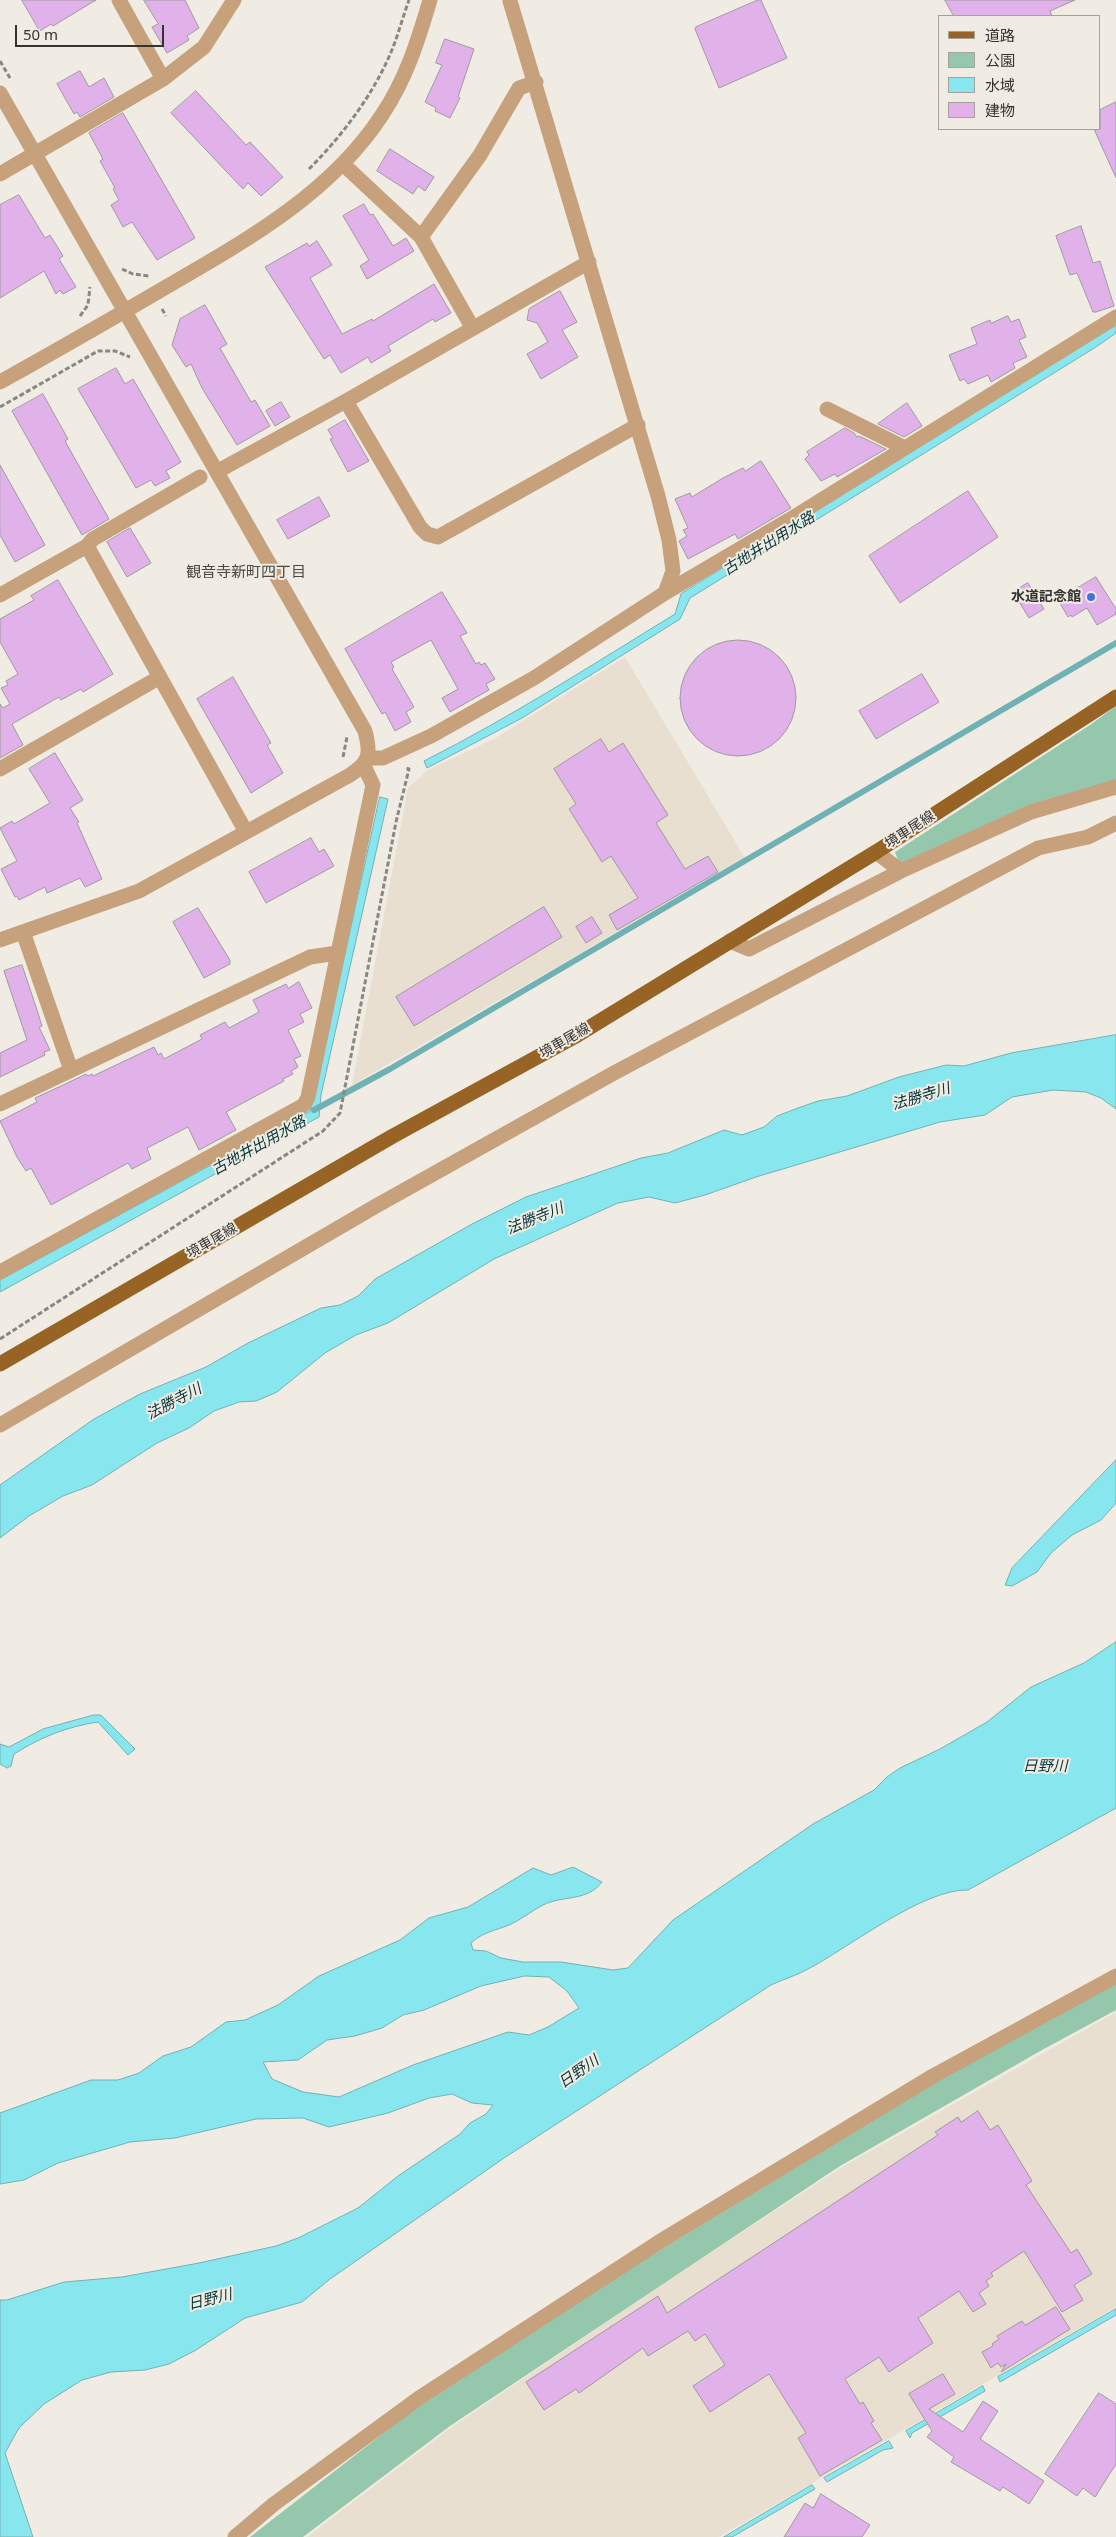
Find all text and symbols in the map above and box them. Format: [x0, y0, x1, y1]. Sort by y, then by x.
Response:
scale bar [18, 15, 166, 47]
legend [938, 15, 1101, 130]
text: 50 m [23, 24, 58, 44]
text: 道路 [985, 25, 1015, 45]
text: 公園 [985, 50, 1015, 70]
text: 水域 [985, 75, 1015, 95]
text: 建物 [985, 100, 1015, 120]
water label: 古地井出用水路 [720, 509, 818, 579]
district label: 観音寺新町四丁目 [186, 564, 306, 582]
place label: 水道記念館 [1011, 589, 1081, 605]
marker: 水道記念館 [1085, 591, 1097, 603]
street label: 境車尾線 [882, 808, 938, 852]
street label: 境車尾線 [537, 1020, 593, 1062]
water label: 法勝寺川 [890, 1080, 952, 1114]
water label: 古地井出用水路 [209, 1113, 309, 1179]
water label: 法勝寺川 [504, 1199, 566, 1239]
street label: 境車尾線 [184, 1220, 240, 1262]
water label: 法勝寺川 [143, 1380, 205, 1424]
water label: 日野川 [1023, 1758, 1067, 1776]
water label: 日野川 [555, 2052, 603, 2092]
water label: 日野川 [186, 2286, 234, 2314]

